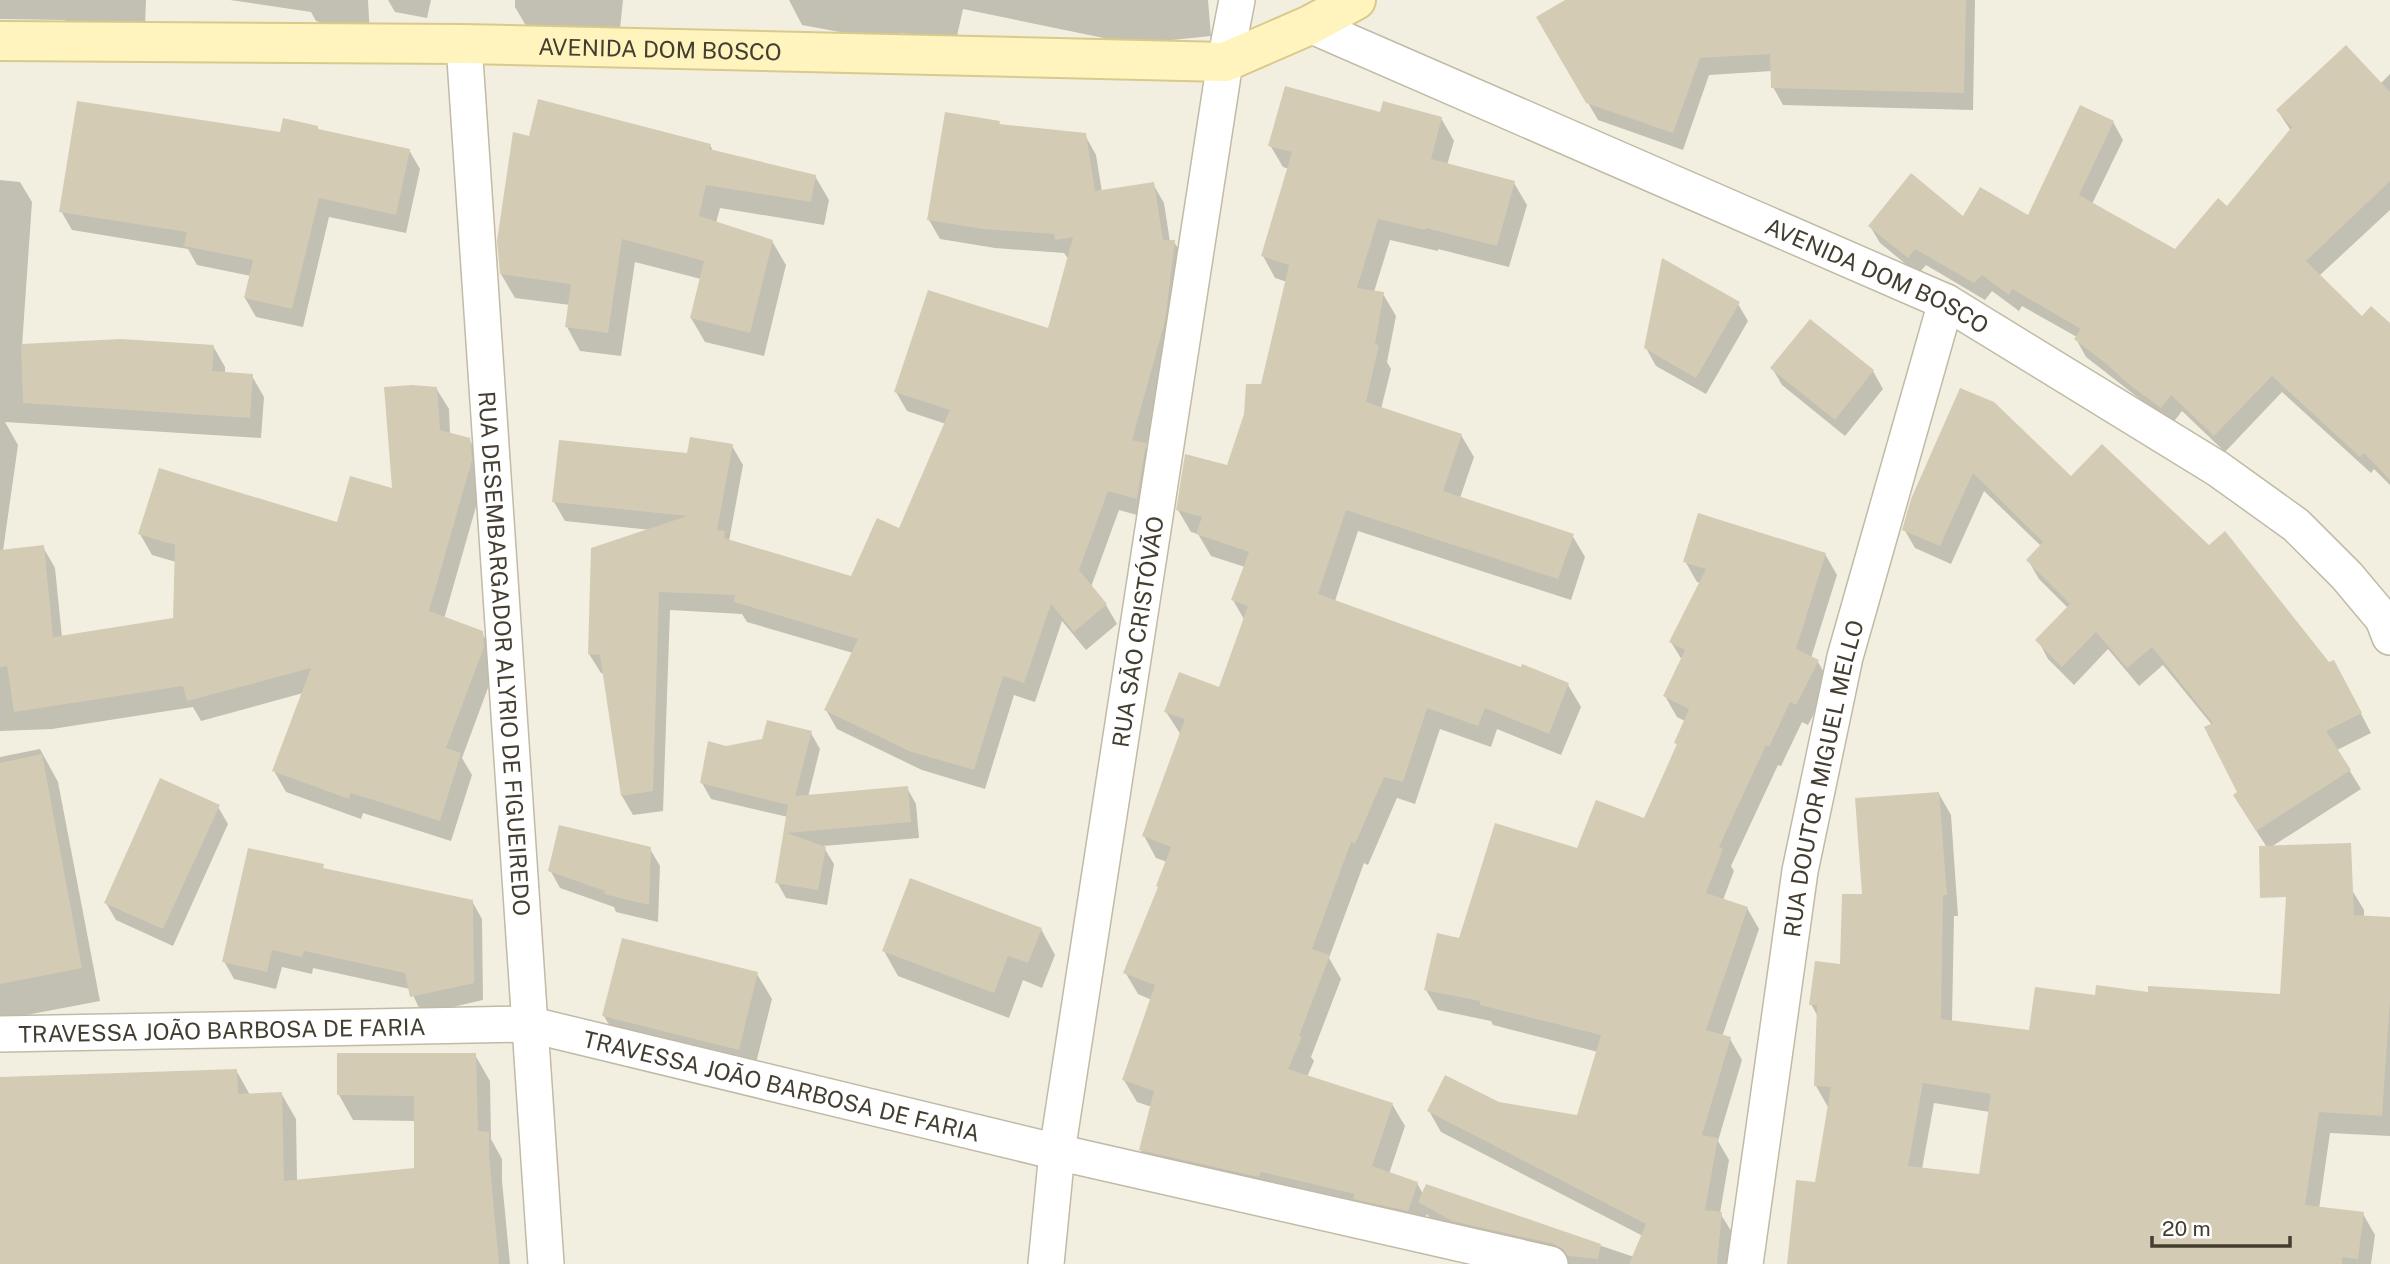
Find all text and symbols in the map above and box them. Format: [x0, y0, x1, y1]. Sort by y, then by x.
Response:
street label: AVENIDA DOM BOSCO [538, 32, 782, 65]
street label: AVENIDA DOM BOSCO [1761, 212, 1994, 339]
street label: RUA DESEMBARGADOR ALYRIO DE FIGUEIREDO [474, 390, 536, 917]
street label: RUA SÃO CRISTÓVÃO [1106, 514, 1168, 749]
street label: RUA DOUTOR MIGUEL MELLO [1777, 616, 1868, 939]
street label: TRAVESSA JOÃO BARBOSA DE FARIA [18, 1012, 426, 1047]
street label: TRAVESSA JOÃO BARBOSA DE FARIA [580, 1024, 983, 1146]
scale bar [2152, 1204, 2290, 1248]
text: 20 m [2162, 1216, 2211, 1241]

